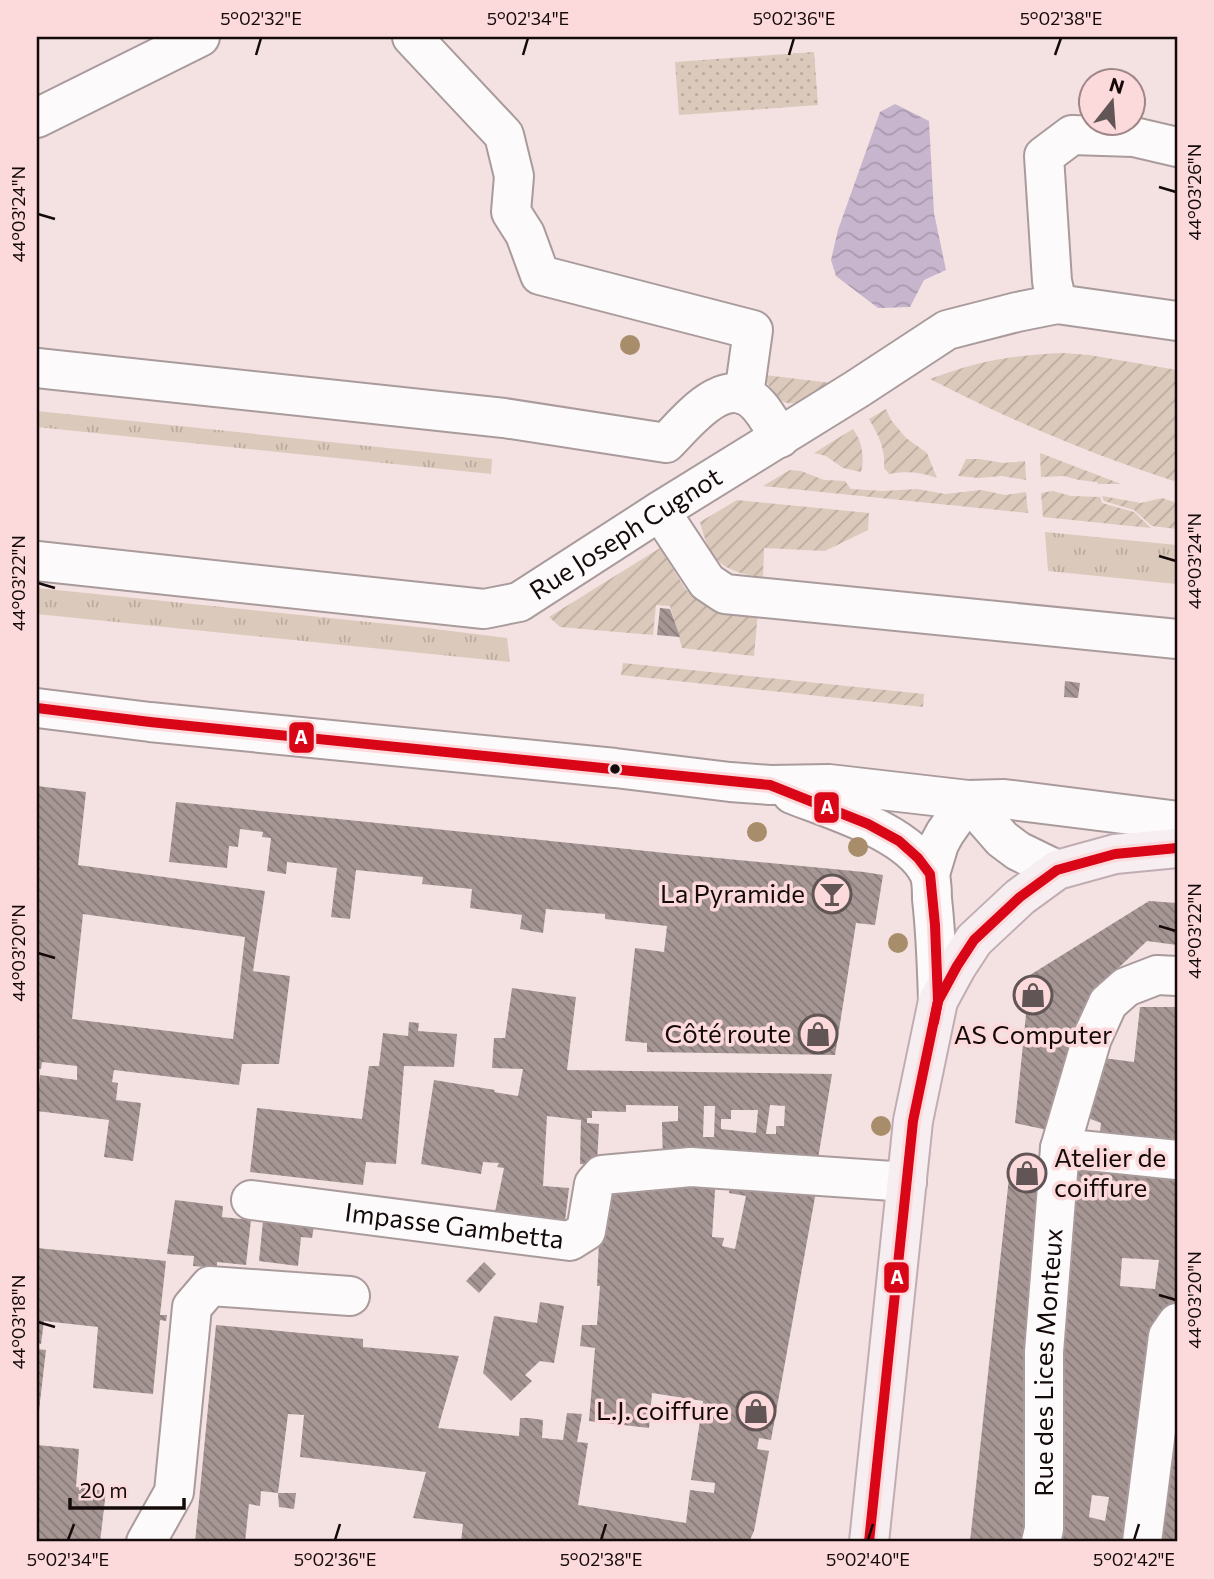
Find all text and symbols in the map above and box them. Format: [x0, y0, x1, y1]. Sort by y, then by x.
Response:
text: 5°02'32"E [220, 7, 302, 29]
text: 5°02'34"E [487, 7, 569, 29]
text: 5°02'36"E [753, 7, 835, 29]
text: 5°02'38"E [1020, 7, 1102, 29]
north arrow [1078, 66, 1148, 136]
text: N [1107, 72, 1127, 98]
text: 44°03'26"N [1183, 144, 1205, 240]
text: 44°03'24"N [7, 166, 29, 262]
street label: Rue Joseph Cugnot [523, 460, 727, 605]
text: 44°03'24"N [1183, 513, 1205, 609]
text: 44°03'22"N [7, 535, 29, 631]
line badge: A [288, 721, 315, 754]
text: A [294, 725, 308, 748]
unlabelled marker [608, 762, 622, 776]
line badge: A [813, 791, 840, 824]
text: A [820, 795, 834, 818]
bar icon: La Pyramide [811, 873, 853, 915]
place label: La Pyramide [660, 877, 805, 908]
text: 44°03'22"N [1183, 883, 1205, 979]
text: 44°03'20"N [7, 904, 29, 1002]
shop icon: AS Computer [1012, 974, 1054, 1016]
shop icon: Côté route [797, 1013, 839, 1055]
place label: Côté route [664, 1017, 791, 1048]
place label: AS Computer [954, 1018, 1112, 1049]
place label: Atelier de coiffure [1054, 1141, 1166, 1202]
shop icon: Atelier de coiffure [1006, 1152, 1048, 1194]
street label: Impasse Gambetta [343, 1195, 566, 1254]
street label: Rue des Lices Monteux [1027, 1227, 1068, 1497]
text: 44°03'20"N [1183, 1251, 1205, 1349]
line badge: A [883, 1261, 910, 1294]
text: A [890, 1265, 904, 1288]
text: 44°03'18"N [7, 1275, 29, 1369]
shop icon: L.J. coiffure [735, 1390, 777, 1432]
place label: L.J. coiffure [596, 1394, 729, 1425]
scale bar [70, 1467, 184, 1511]
text: 20 m [80, 1477, 128, 1502]
text: 5°02'34"E [27, 1548, 109, 1570]
text: 5°02'36"E [294, 1548, 376, 1570]
text: 5°02'38"E [560, 1548, 642, 1570]
text: 5°02'40"E [826, 1548, 910, 1570]
text: 5°02'42"E [1093, 1548, 1175, 1570]

